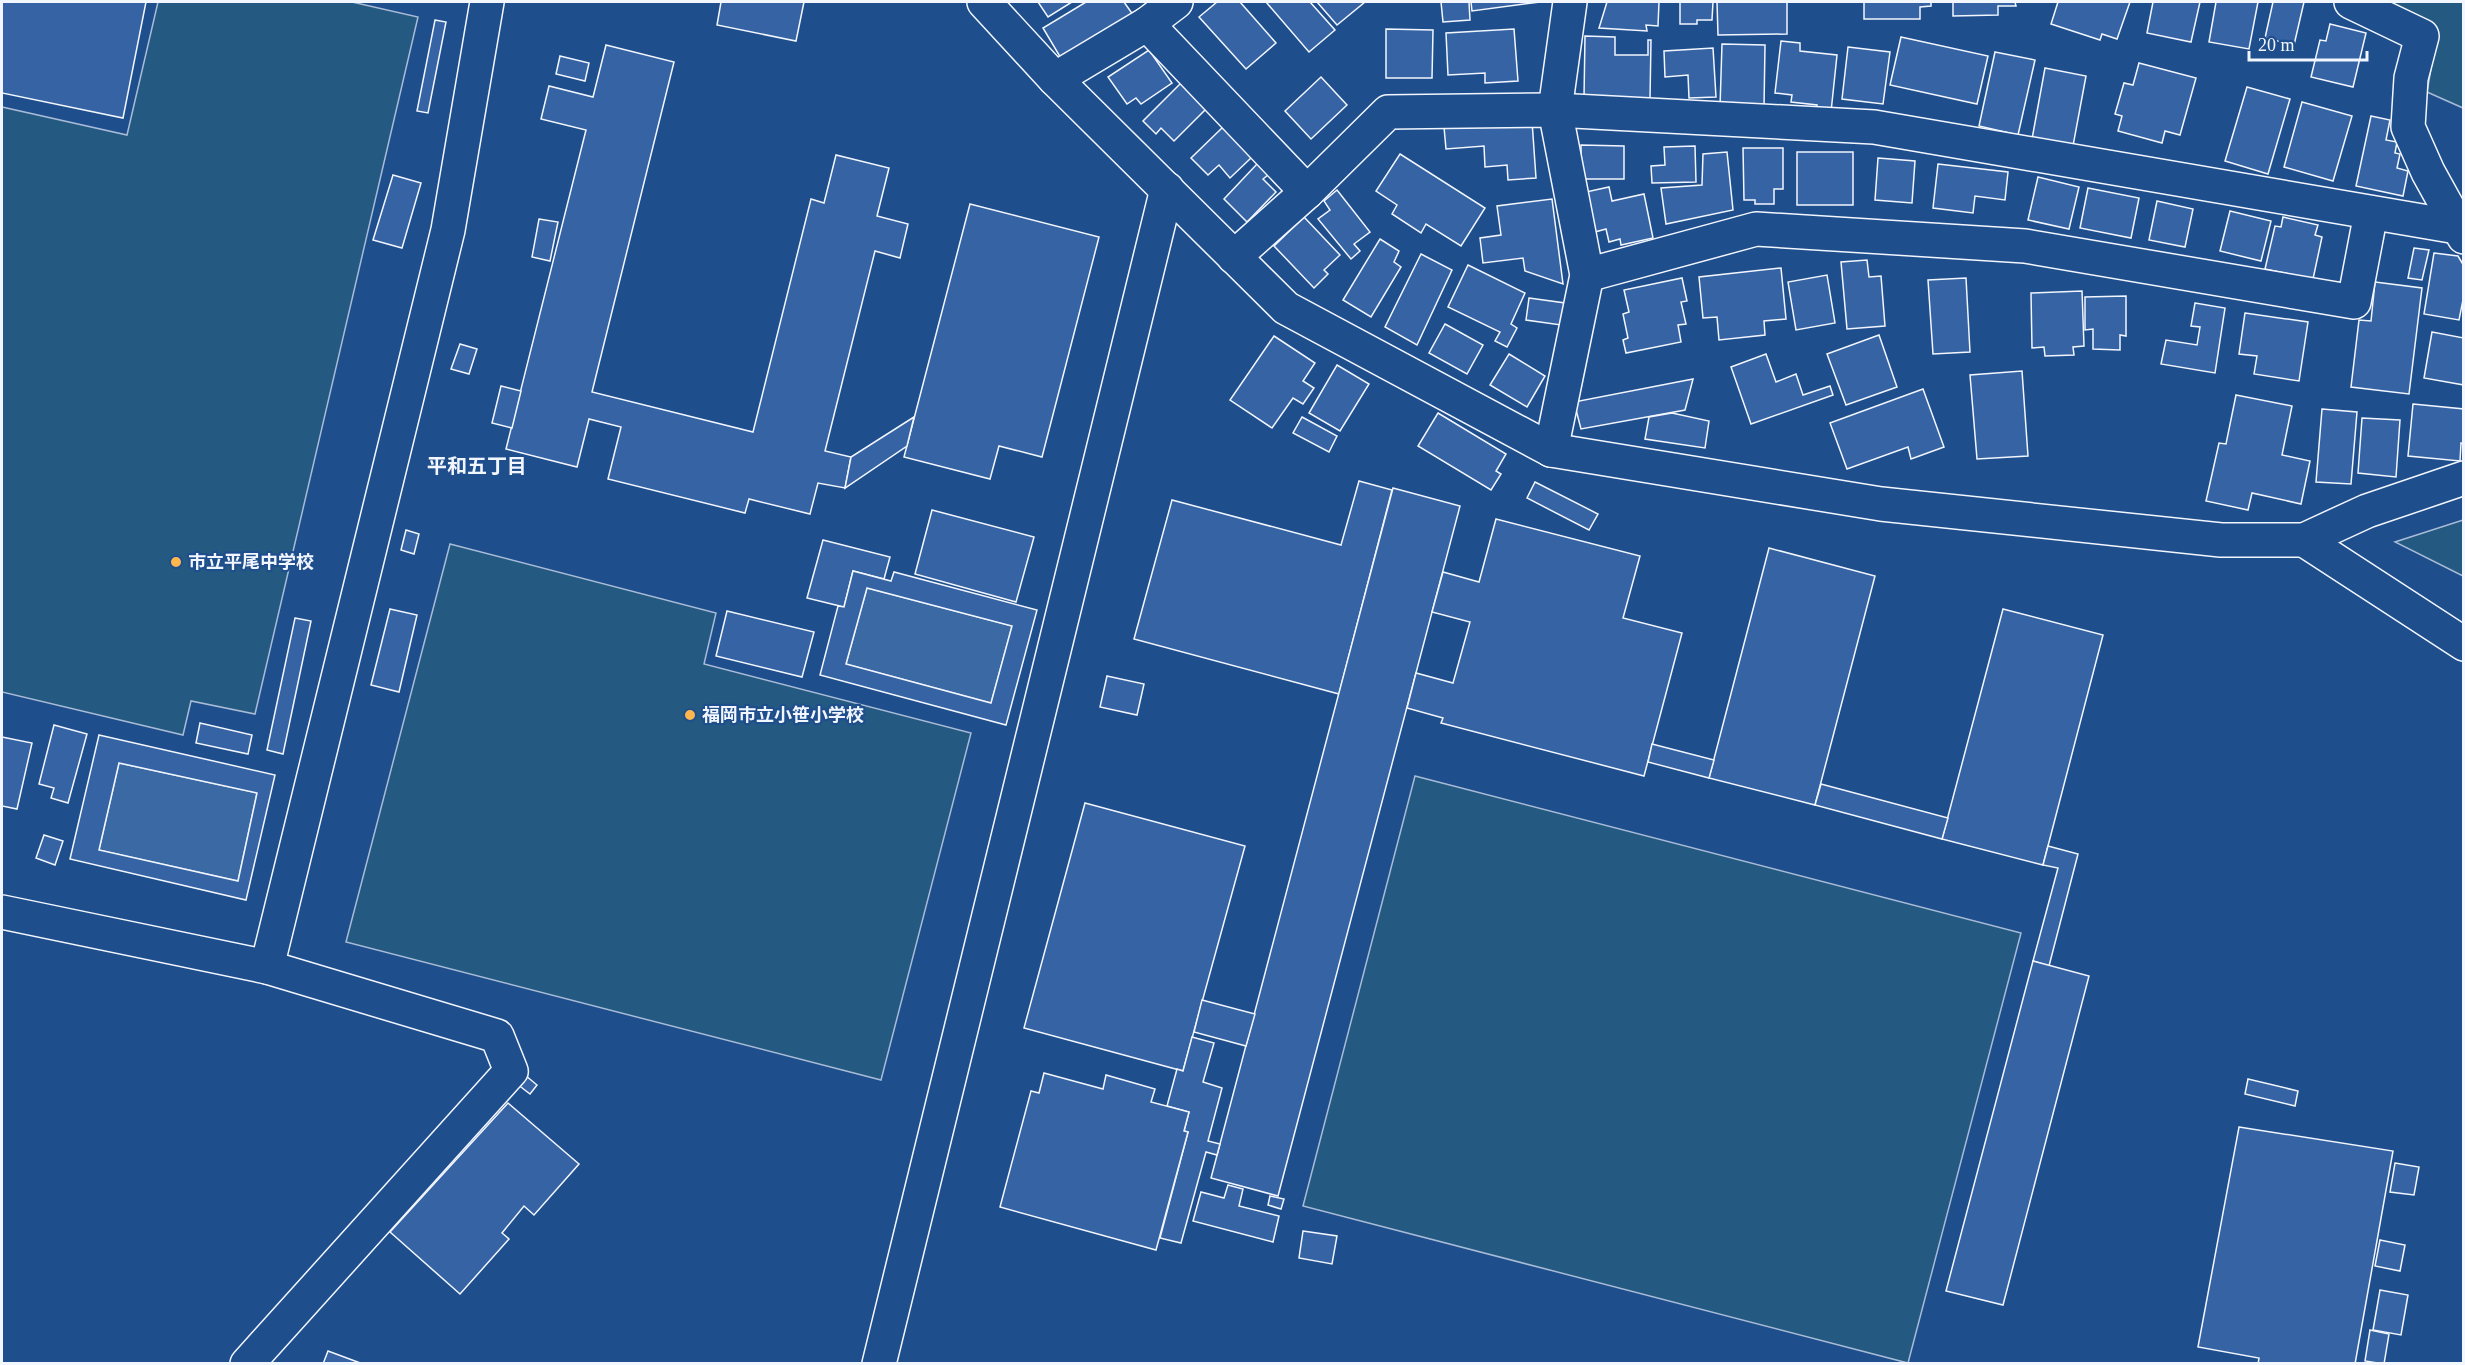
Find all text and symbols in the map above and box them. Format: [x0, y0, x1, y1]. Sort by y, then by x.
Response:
scale bar [2249, 24, 2368, 62]
text: 20 m [2258, 35, 2295, 55]
district label: 平和五丁目 [427, 455, 527, 477]
place label: 市立平尾中学校 [188, 552, 314, 572]
marker: 市立平尾中学校 [169, 555, 183, 569]
place label: 福岡市立小笹小学校 [702, 705, 864, 725]
marker: 福岡市立小笹小学校 [683, 708, 697, 722]

